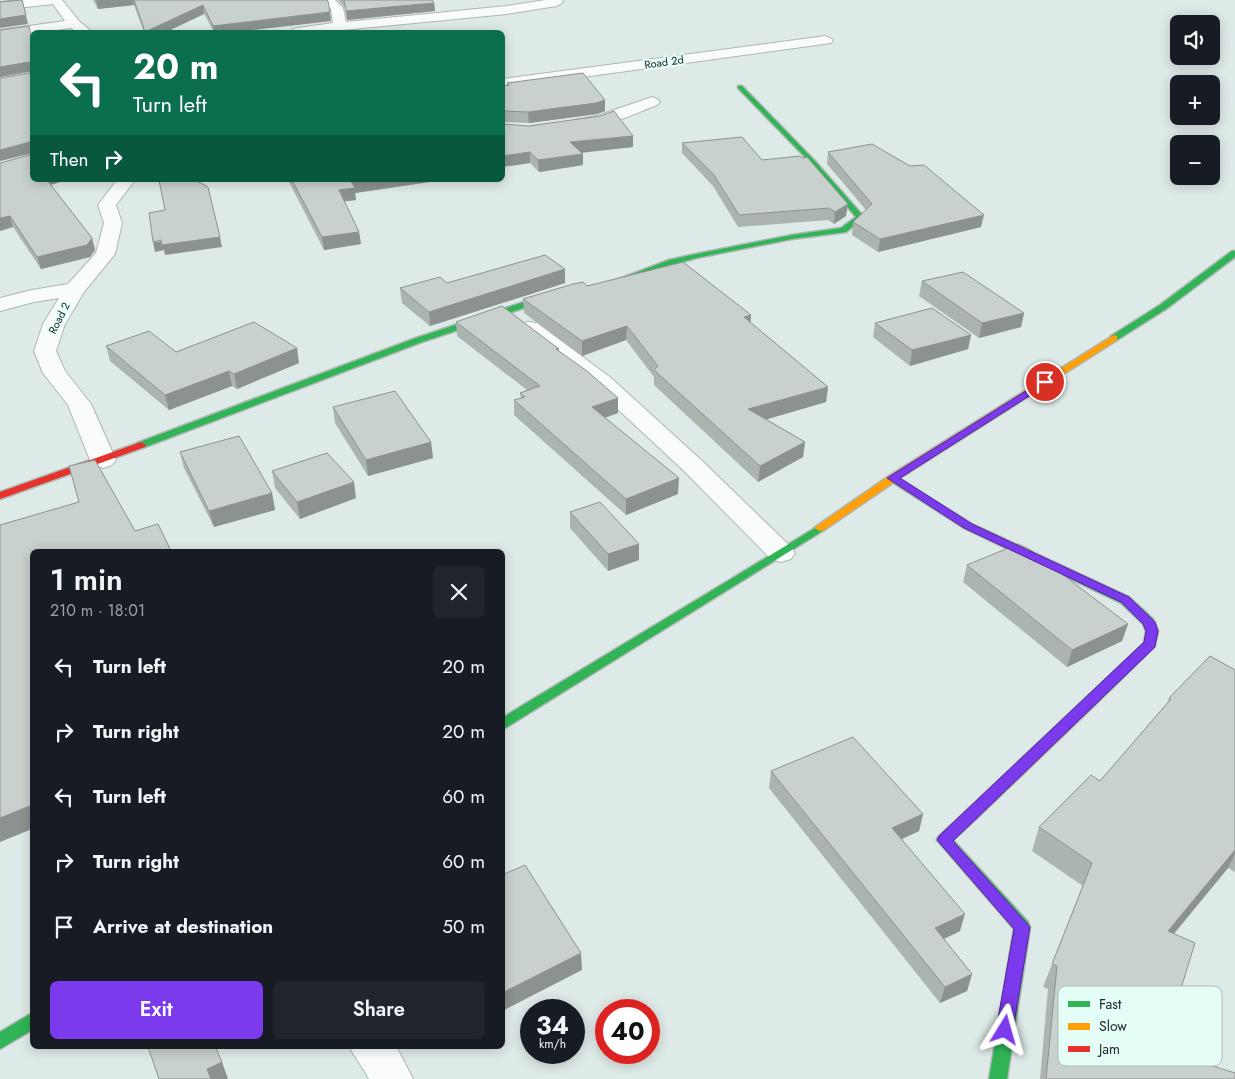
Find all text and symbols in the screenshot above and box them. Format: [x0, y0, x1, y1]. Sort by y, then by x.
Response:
map controls [1170, 15, 1220, 185]
button: sound [1170, 15, 1220, 65]
text: 20 m [133, 42, 218, 92]
icon: left [50, 50, 115, 115]
street label: Road 2d [643, 51, 685, 73]
button: + [1170, 75, 1220, 125]
text: Turn left [133, 88, 207, 120]
button: − [1170, 135, 1220, 185]
icon: right [99, 145, 127, 173]
text: Then [50, 146, 89, 173]
street label: Road 2 [44, 300, 74, 336]
pin [1024, 361, 1066, 403]
icon: arrive [1031, 368, 1059, 396]
text: 1 min [50, 558, 123, 601]
button: close [433, 566, 485, 618]
text: 210 m · 18:01 [50, 599, 145, 622]
icon: left [50, 653, 78, 681]
text: Turn left [93, 653, 166, 680]
text: 20 m [442, 653, 485, 680]
icon: right [50, 718, 78, 746]
text: Turn right [93, 718, 179, 745]
text: 20 m [442, 718, 485, 745]
icon: left [50, 783, 78, 811]
text: Turn left [93, 783, 166, 810]
text: 60 m [442, 783, 485, 810]
icon: right [50, 848, 78, 876]
text: Turn right [93, 848, 179, 875]
text: 60 m [442, 848, 485, 875]
icon: arrive [50, 913, 78, 941]
text: Arrive at destination [93, 913, 273, 940]
text: 50 m [442, 913, 485, 940]
button: Exit [50, 981, 263, 1039]
button: Share [273, 981, 485, 1039]
legend [1058, 986, 1222, 1066]
text: Fast [1099, 994, 1122, 1014]
speed limit sign: 40 [595, 999, 660, 1064]
position arrow [978, 1003, 1030, 1055]
text: 34 [536, 1007, 569, 1043]
text: Slow [1099, 1016, 1127, 1036]
text: km/h [539, 1035, 566, 1053]
text: Jam [1097, 1039, 1120, 1059]

